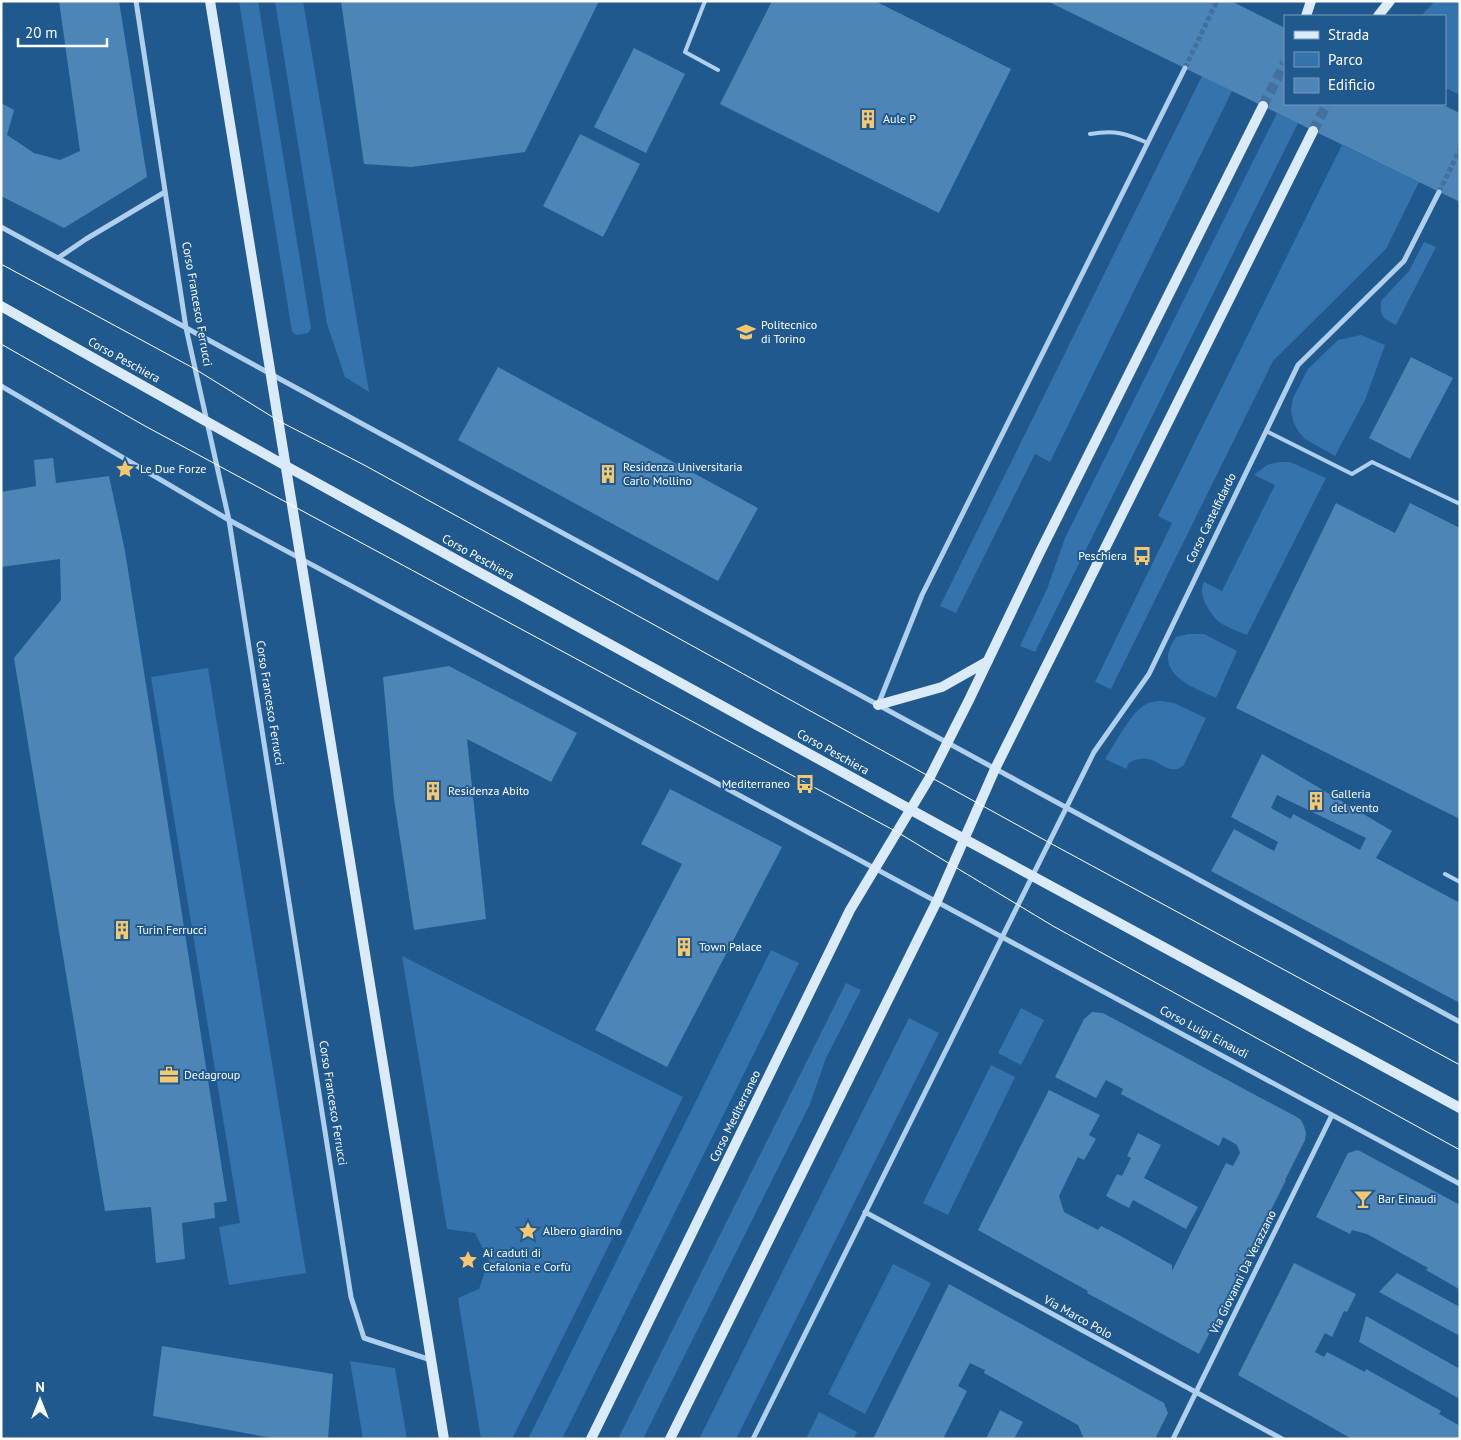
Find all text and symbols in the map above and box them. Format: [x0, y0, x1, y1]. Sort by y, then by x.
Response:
scale bar [18, 15, 106, 47]
legend [1284, 15, 1446, 105]
text: 20 m [25, 23, 58, 42]
text: Strada [1328, 25, 1369, 44]
text: Parco [1328, 50, 1363, 69]
text: Edificio [1328, 75, 1375, 94]
building icon: Aule P [857, 108, 879, 130]
place label: Aule P [883, 111, 916, 126]
street label: Corso Francesco Ferrucci [179, 240, 216, 367]
place label: Politecnico di Torino [761, 317, 817, 346]
school or university icon: Politecnico di Torino [735, 321, 757, 343]
street label: Corso Peschiera [85, 334, 163, 386]
place icon: Le Due Forze [114, 458, 136, 480]
place label: Residenza Universitaria Carlo Mollino [623, 459, 743, 488]
place label: Le Due Forze [140, 461, 206, 476]
building icon: Residenza Universitaria Carlo Mollino [597, 463, 619, 485]
street label: Corso Castelfidardo [1182, 470, 1239, 565]
street label: Corso Peschiera [439, 531, 517, 583]
bus stop icon: Peschiera [1131, 545, 1153, 567]
place label: Peschiera [1078, 548, 1127, 563]
street label: Corso Francesco Ferrucci [253, 639, 288, 766]
street label: Corso Peschiera [794, 726, 872, 778]
bus stop icon: Mediterraneo [794, 773, 816, 795]
place label: Mediterraneo [722, 776, 790, 791]
building icon: Residenza Abito [422, 780, 444, 802]
place label: Residenza Abito [448, 783, 529, 798]
place label: Galleria del vento [1331, 786, 1379, 815]
building icon: Galleria del vento [1305, 790, 1327, 812]
building icon: Turin Ferrucci [111, 919, 133, 941]
place label: Turin Ferrucci [137, 922, 207, 937]
building icon: Town Palace [673, 936, 695, 958]
place label: Town Palace [699, 939, 762, 954]
street label: Corso Luigi Einaudi [1157, 1002, 1251, 1061]
street label: Corso Francesco Ferrucci [316, 1039, 351, 1166]
office icon: Dedagroup [158, 1064, 180, 1086]
place label: Dedagroup [184, 1067, 240, 1082]
street label: Corso Mediterraneo [706, 1068, 763, 1164]
bar icon: Bar Einaudi [1352, 1188, 1374, 1210]
place label: Bar Einaudi [1378, 1191, 1437, 1206]
street label: Via Giovanni Da Verazzano [1206, 1207, 1279, 1337]
place icon: Albero giardino [517, 1220, 539, 1242]
place label: Albero giardino [543, 1223, 622, 1238]
place label: Ai caduti di Cefalonia e Corfù [483, 1245, 571, 1274]
place icon: Ai caduti di Cefalonia e Corfù [457, 1249, 479, 1271]
street label: Via Marco Polo [1040, 1291, 1115, 1342]
north arrow [15, 1375, 65, 1425]
text: N [35, 1378, 45, 1396]

